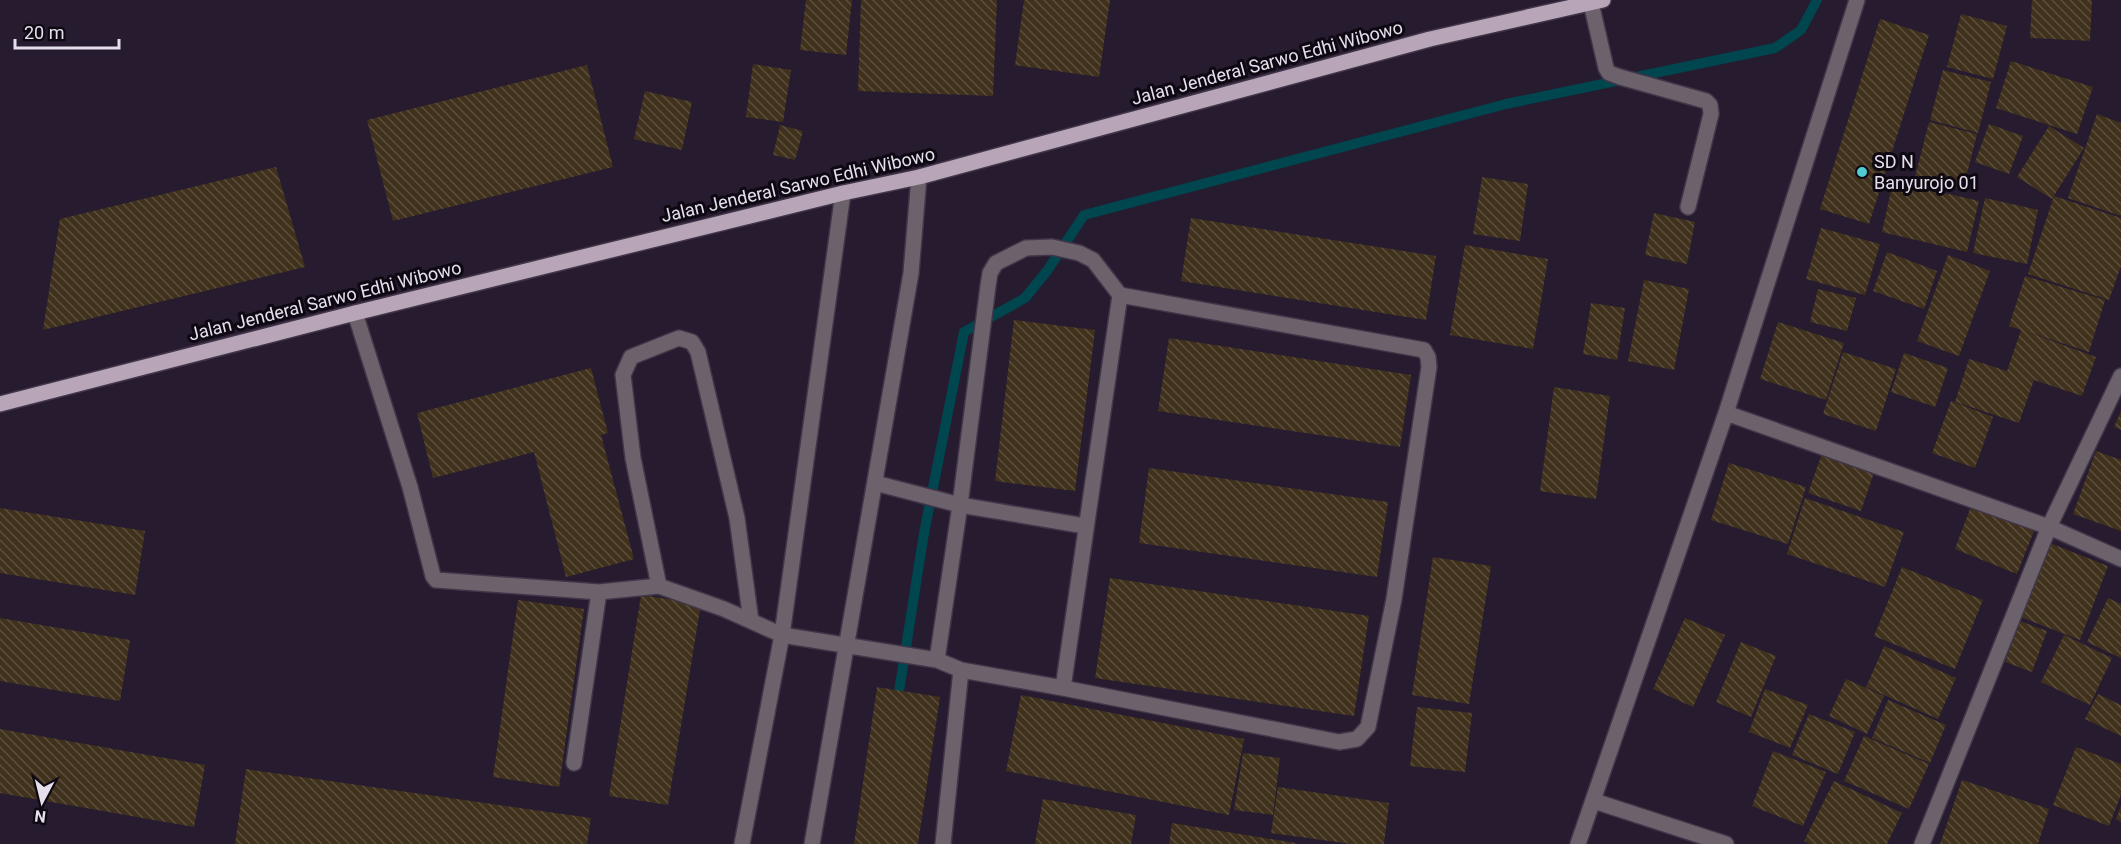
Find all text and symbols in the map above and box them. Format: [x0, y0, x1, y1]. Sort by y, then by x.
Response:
scale bar [15, 12, 118, 50]
street label: Jalan Jenderal Sarwo Edhi Wibowo [1129, 16, 1405, 109]
text: 20 m [24, 22, 64, 43]
street label: Jalan Jenderal Sarwo Edhi Wibowo [659, 143, 937, 226]
place label: SD N Banyurojo 01 [1874, 151, 1979, 193]
marker: SD N Banyurojo 01 [1855, 165, 1869, 179]
street label: Jalan Jenderal Sarwo Edhi Wibowo [186, 256, 463, 345]
north arrow [12, 772, 72, 832]
text: N [33, 806, 47, 827]

